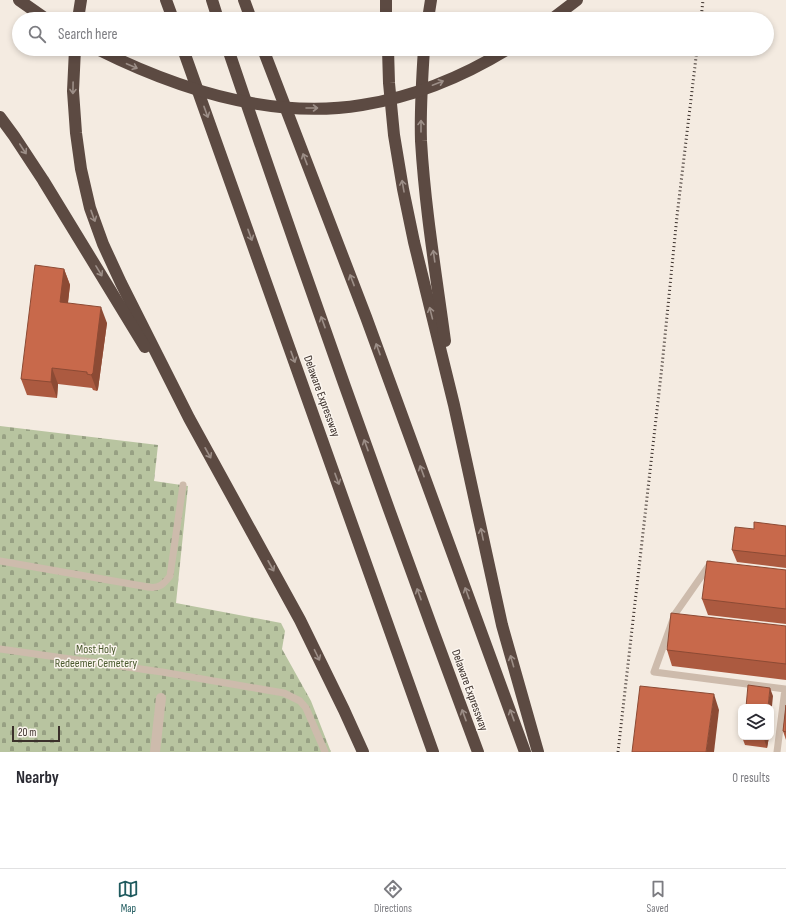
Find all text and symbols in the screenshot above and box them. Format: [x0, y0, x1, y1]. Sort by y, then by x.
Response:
search box [12, 12, 774, 56]
icon: search [26, 23, 48, 45]
text: Search here [58, 25, 118, 44]
one-way arrow [125, 62, 137, 70]
one-way arrow [432, 79, 444, 87]
one-way arrow [69, 81, 77, 94]
one-way arrow [305, 104, 318, 112]
one-way arrow [202, 106, 210, 118]
one-way arrow [417, 120, 425, 133]
one-way arrow [19, 143, 27, 155]
one-way arrow [301, 154, 309, 166]
one-way arrow [398, 180, 406, 193]
one-way arrow [89, 209, 97, 221]
one-way arrow [246, 228, 254, 240]
one-way arrow [430, 250, 438, 263]
one-way arrow [95, 265, 103, 277]
one-way arrow [347, 275, 355, 287]
one-way arrow [427, 307, 435, 320]
one-way arrow [318, 317, 326, 329]
one-way arrow [373, 344, 381, 356]
one-way arrow [290, 351, 298, 363]
street label: Delaware Expressway [300, 353, 343, 439]
one-way arrow [362, 439, 370, 451]
one-way arrow [204, 446, 212, 458]
one-way arrow [418, 466, 426, 478]
one-way arrow [334, 473, 341, 486]
one-way arrow [478, 528, 485, 541]
one-way arrow [267, 560, 275, 572]
one-way arrow [415, 587, 422, 600]
one-way arrow [463, 587, 470, 600]
park label: Most Holy Redeemer Cemetery [55, 642, 138, 671]
street label: Delaware Expressway [448, 647, 491, 733]
one-way arrow [314, 649, 322, 661]
one-way arrow [508, 654, 515, 667]
map controls [738, 704, 774, 740]
button: layers [738, 704, 774, 740]
one-way arrow [460, 710, 468, 722]
one-way arrow [507, 710, 515, 722]
scale bar [12, 724, 60, 743]
text: 20 m [18, 726, 36, 739]
text: Nearby [16, 768, 59, 788]
text: 0 results [732, 770, 770, 786]
tab: Map [117, 878, 139, 915]
tab: Directions [374, 878, 412, 915]
tab: Saved [647, 878, 669, 915]

